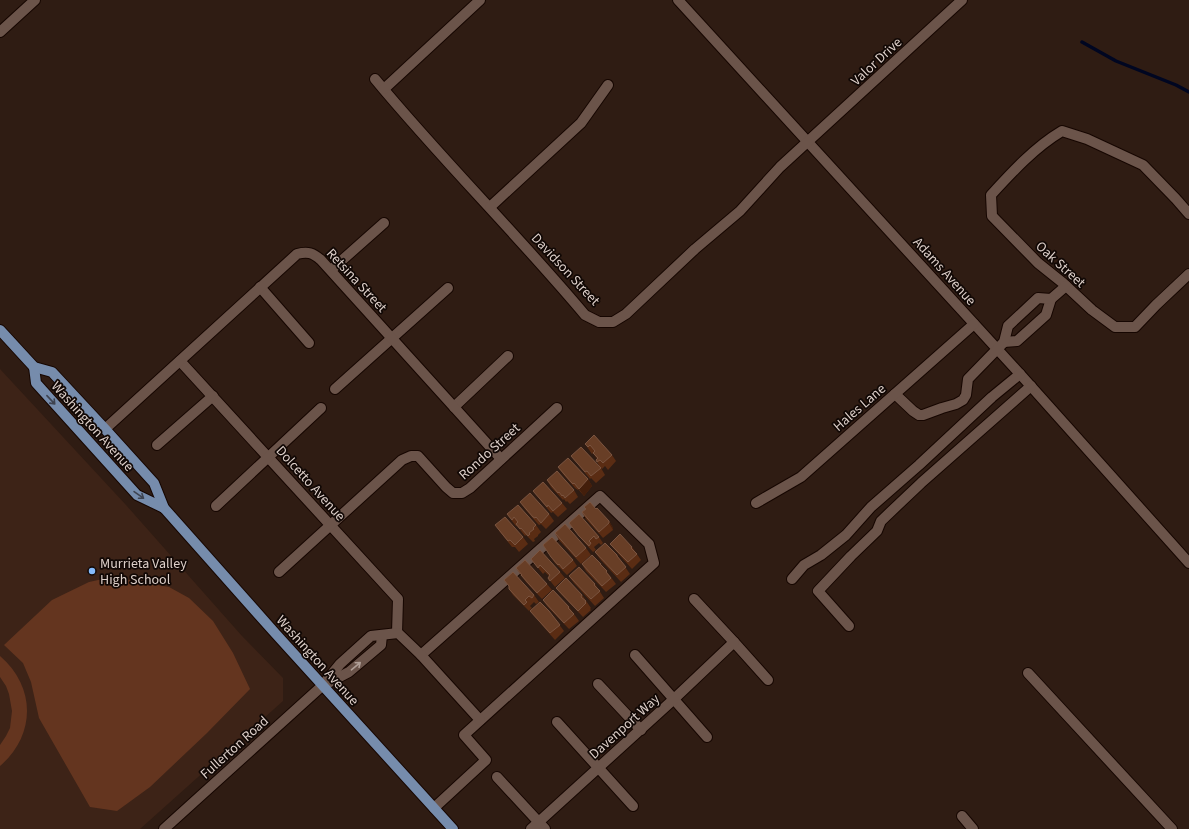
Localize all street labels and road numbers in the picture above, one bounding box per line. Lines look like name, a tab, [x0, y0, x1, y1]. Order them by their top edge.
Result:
street label: Valor Drive	[847, 33, 907, 91]
street label: Davidson Street	[526, 229, 604, 310]
street label: Adams Avenue	[908, 233, 980, 310]
street label: Oak Street	[1031, 237, 1090, 293]
street label: Retsina Street	[321, 244, 391, 317]
street label: Washington Avenue	[46, 377, 138, 476]
street label: Hales Lane	[829, 379, 890, 436]
street label: Rondo Street	[455, 419, 525, 485]
street label: Dolcetto Avenue	[271, 442, 350, 526]
street label: Washington Avenue	[271, 611, 363, 710]
street label: Davenport Way	[585, 689, 665, 764]
street label: Fullerton Road	[196, 712, 273, 784]

